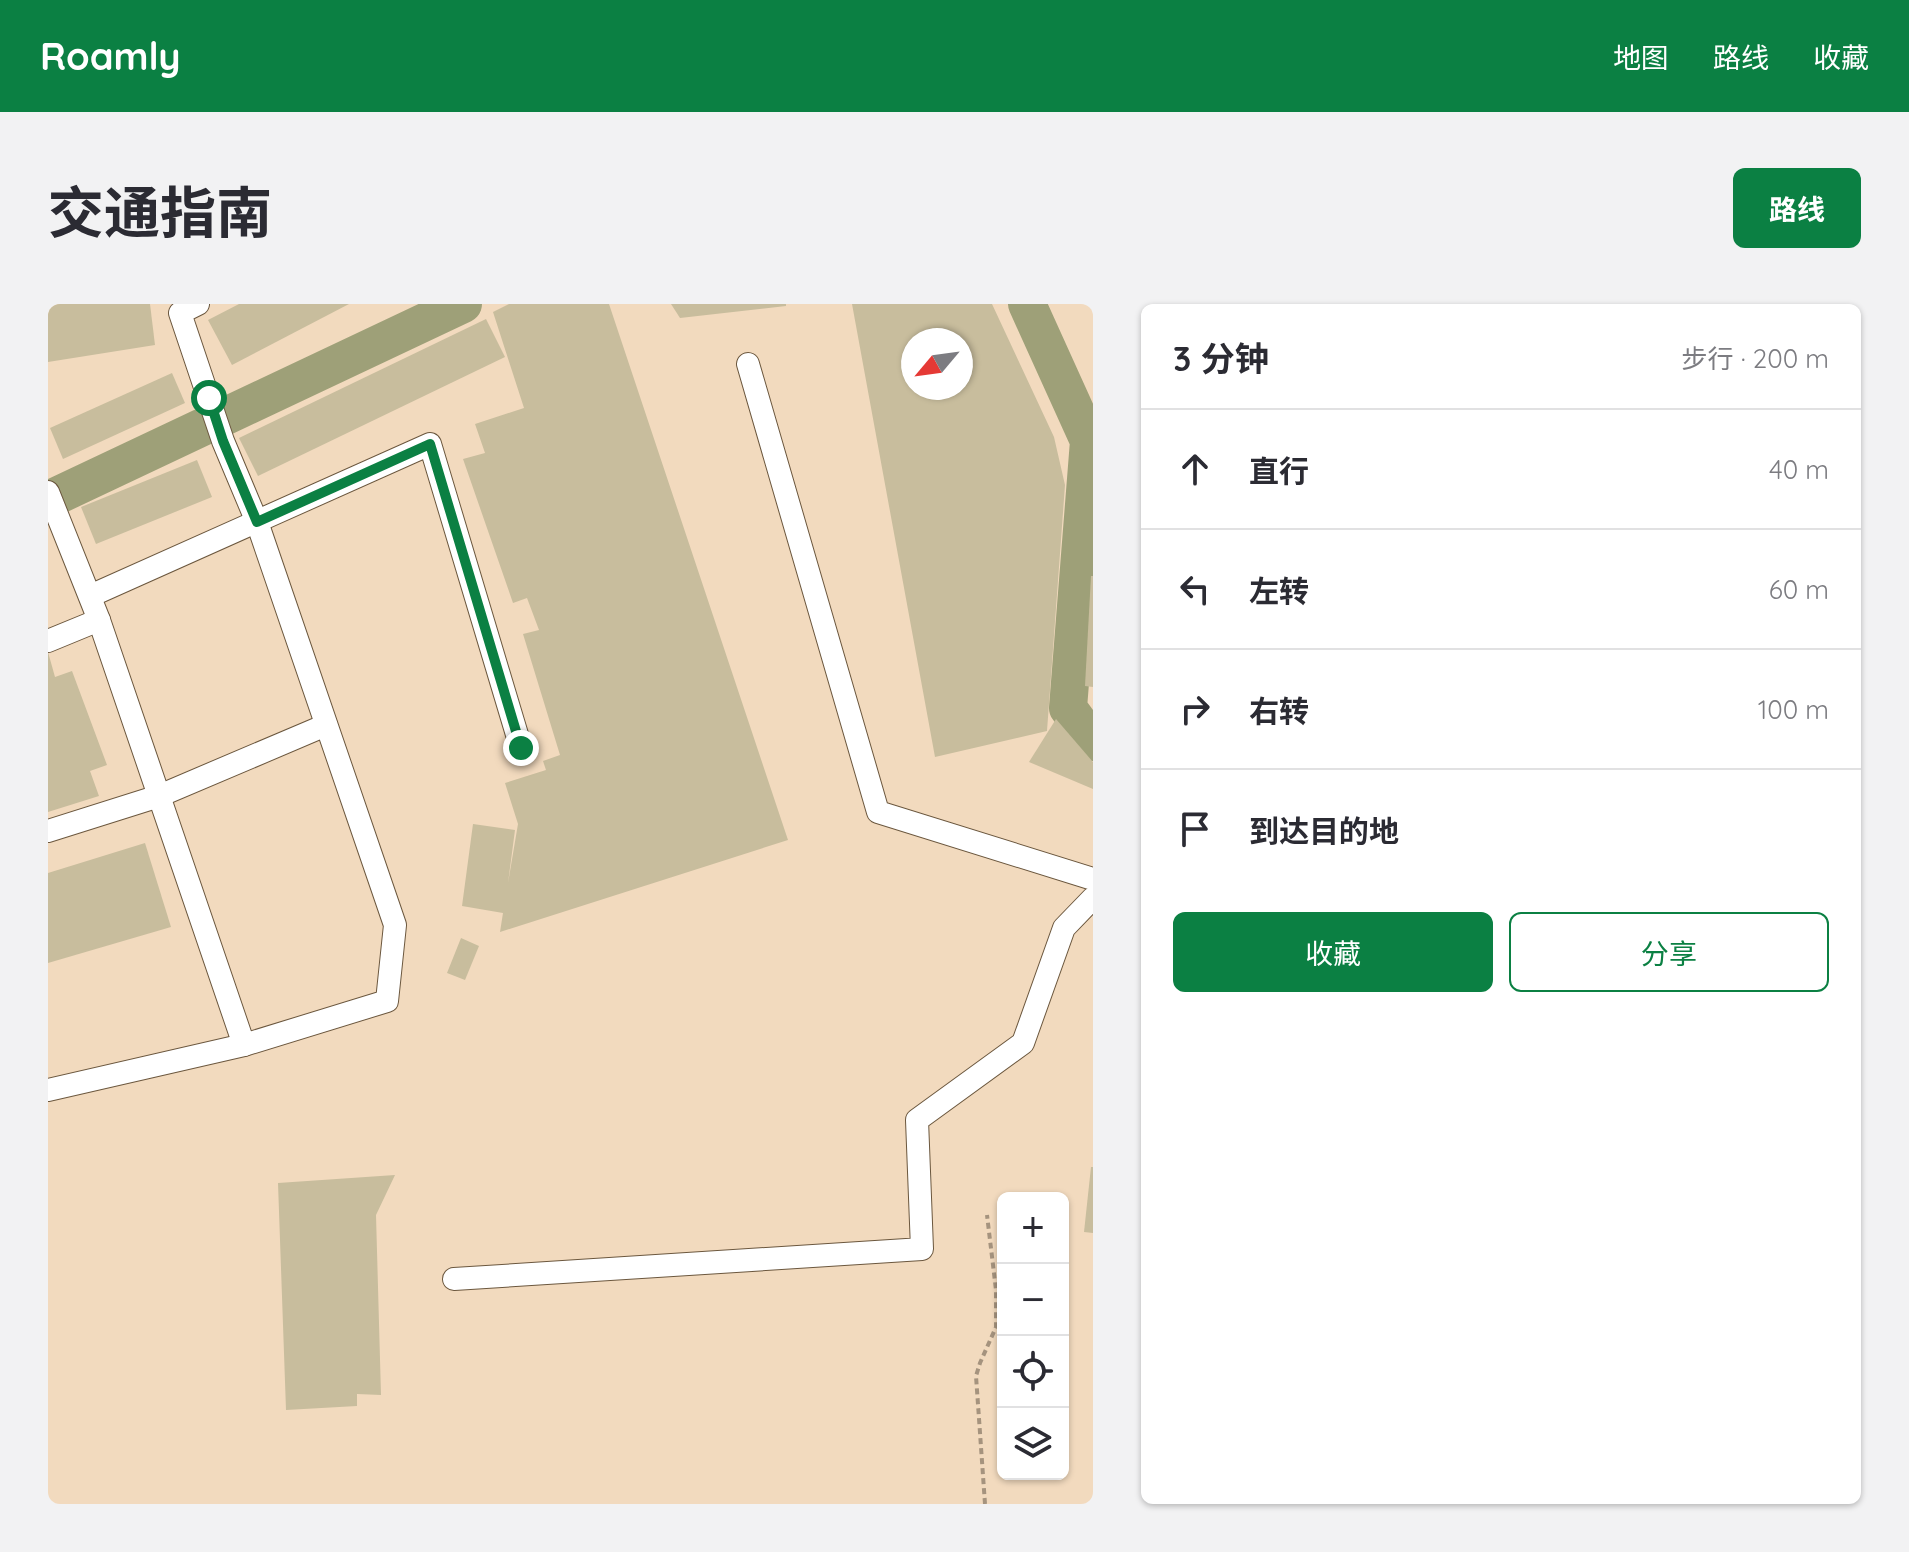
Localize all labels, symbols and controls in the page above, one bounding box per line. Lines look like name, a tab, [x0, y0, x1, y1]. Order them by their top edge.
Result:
text: Roamly	[40, 32, 181, 80]
text: 地图	[1613, 40, 1669, 75]
text: 路线	[1713, 40, 1769, 75]
text: 收藏	[1813, 40, 1869, 75]
button: 路线	[1733, 168, 1861, 248]
text: 交通指南	[48, 177, 272, 247]
north arrow	[901, 328, 973, 400]
text: 3 分钟	[1173, 337, 1269, 380]
text: 步行 · 200 m	[1682, 342, 1829, 375]
route start	[191, 380, 227, 416]
icon: ahead	[1173, 447, 1217, 491]
text: 直行	[1249, 452, 1309, 490]
text: 40 m	[1769, 453, 1829, 486]
icon: left	[1173, 567, 1217, 611]
text: 左转	[1249, 572, 1309, 610]
text: 60 m	[1769, 573, 1829, 606]
icon: right	[1173, 687, 1217, 731]
text: 右转	[1249, 692, 1309, 730]
text: 100 m	[1758, 693, 1829, 726]
route end	[503, 730, 539, 766]
icon: arrive	[1173, 807, 1217, 851]
text: 到达目的地	[1249, 812, 1399, 850]
button: 收藏	[1173, 912, 1493, 992]
button: 分享	[1509, 912, 1829, 992]
map controls	[997, 1192, 1069, 1480]
button: +	[997, 1192, 1069, 1264]
button: −	[997, 1264, 1069, 1336]
button: locate	[997, 1336, 1069, 1408]
button: layers	[997, 1408, 1069, 1480]

